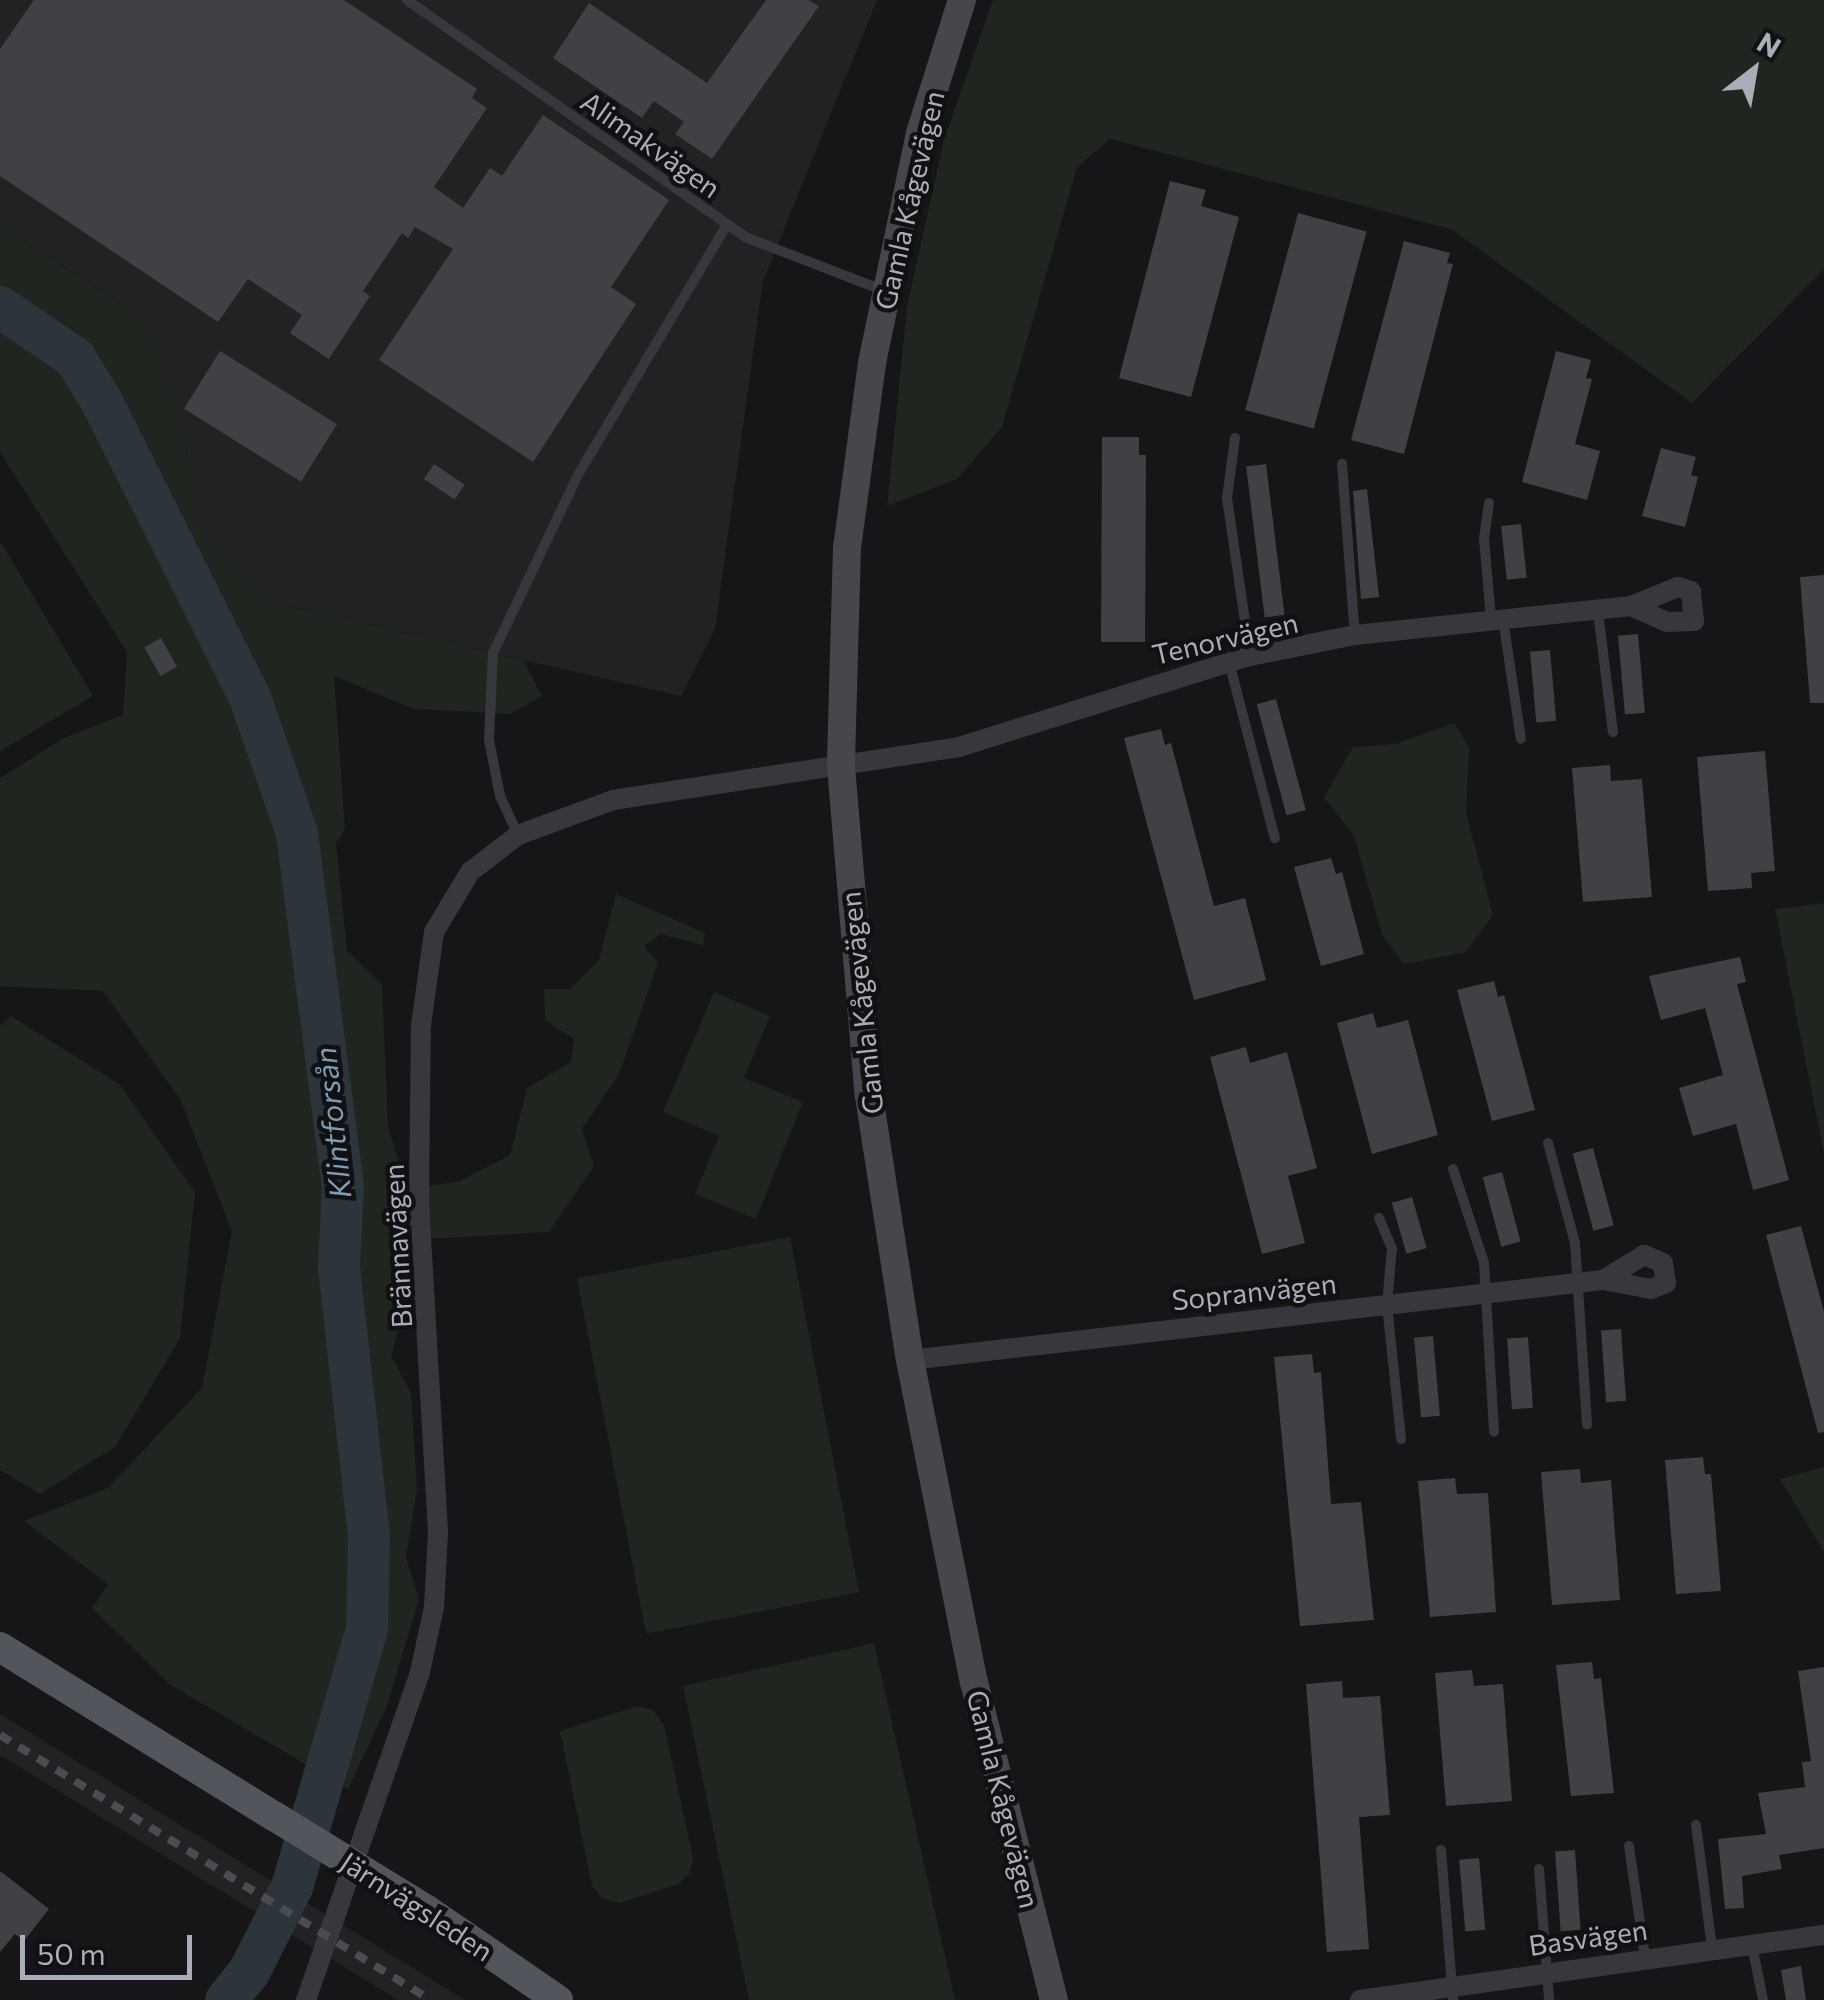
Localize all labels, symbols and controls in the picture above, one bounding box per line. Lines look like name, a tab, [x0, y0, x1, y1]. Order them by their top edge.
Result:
north arrow	[1704, 20, 1804, 120]
text: N	[1752, 24, 1787, 64]
street label: Alimakvägen	[575, 84, 727, 204]
street label: Gamla Kågevägen	[867, 87, 951, 313]
street label: Tenorvägen	[1149, 605, 1301, 671]
street label: Gamla Kågevägen	[833, 890, 889, 1116]
water label: Klintforsån	[306, 1046, 358, 1200]
street label: Brännavägen	[376, 1163, 418, 1329]
street label: Sopranvägen	[1170, 1266, 1338, 1316]
street label: Gamla Kågevägen	[961, 1686, 1047, 1912]
street label: Järnvägsleden	[334, 1844, 500, 1968]
street label: Basvägen	[1526, 1912, 1650, 1962]
scale bar	[25, 1915, 198, 1977]
text: 50 m	[37, 1934, 106, 1971]

